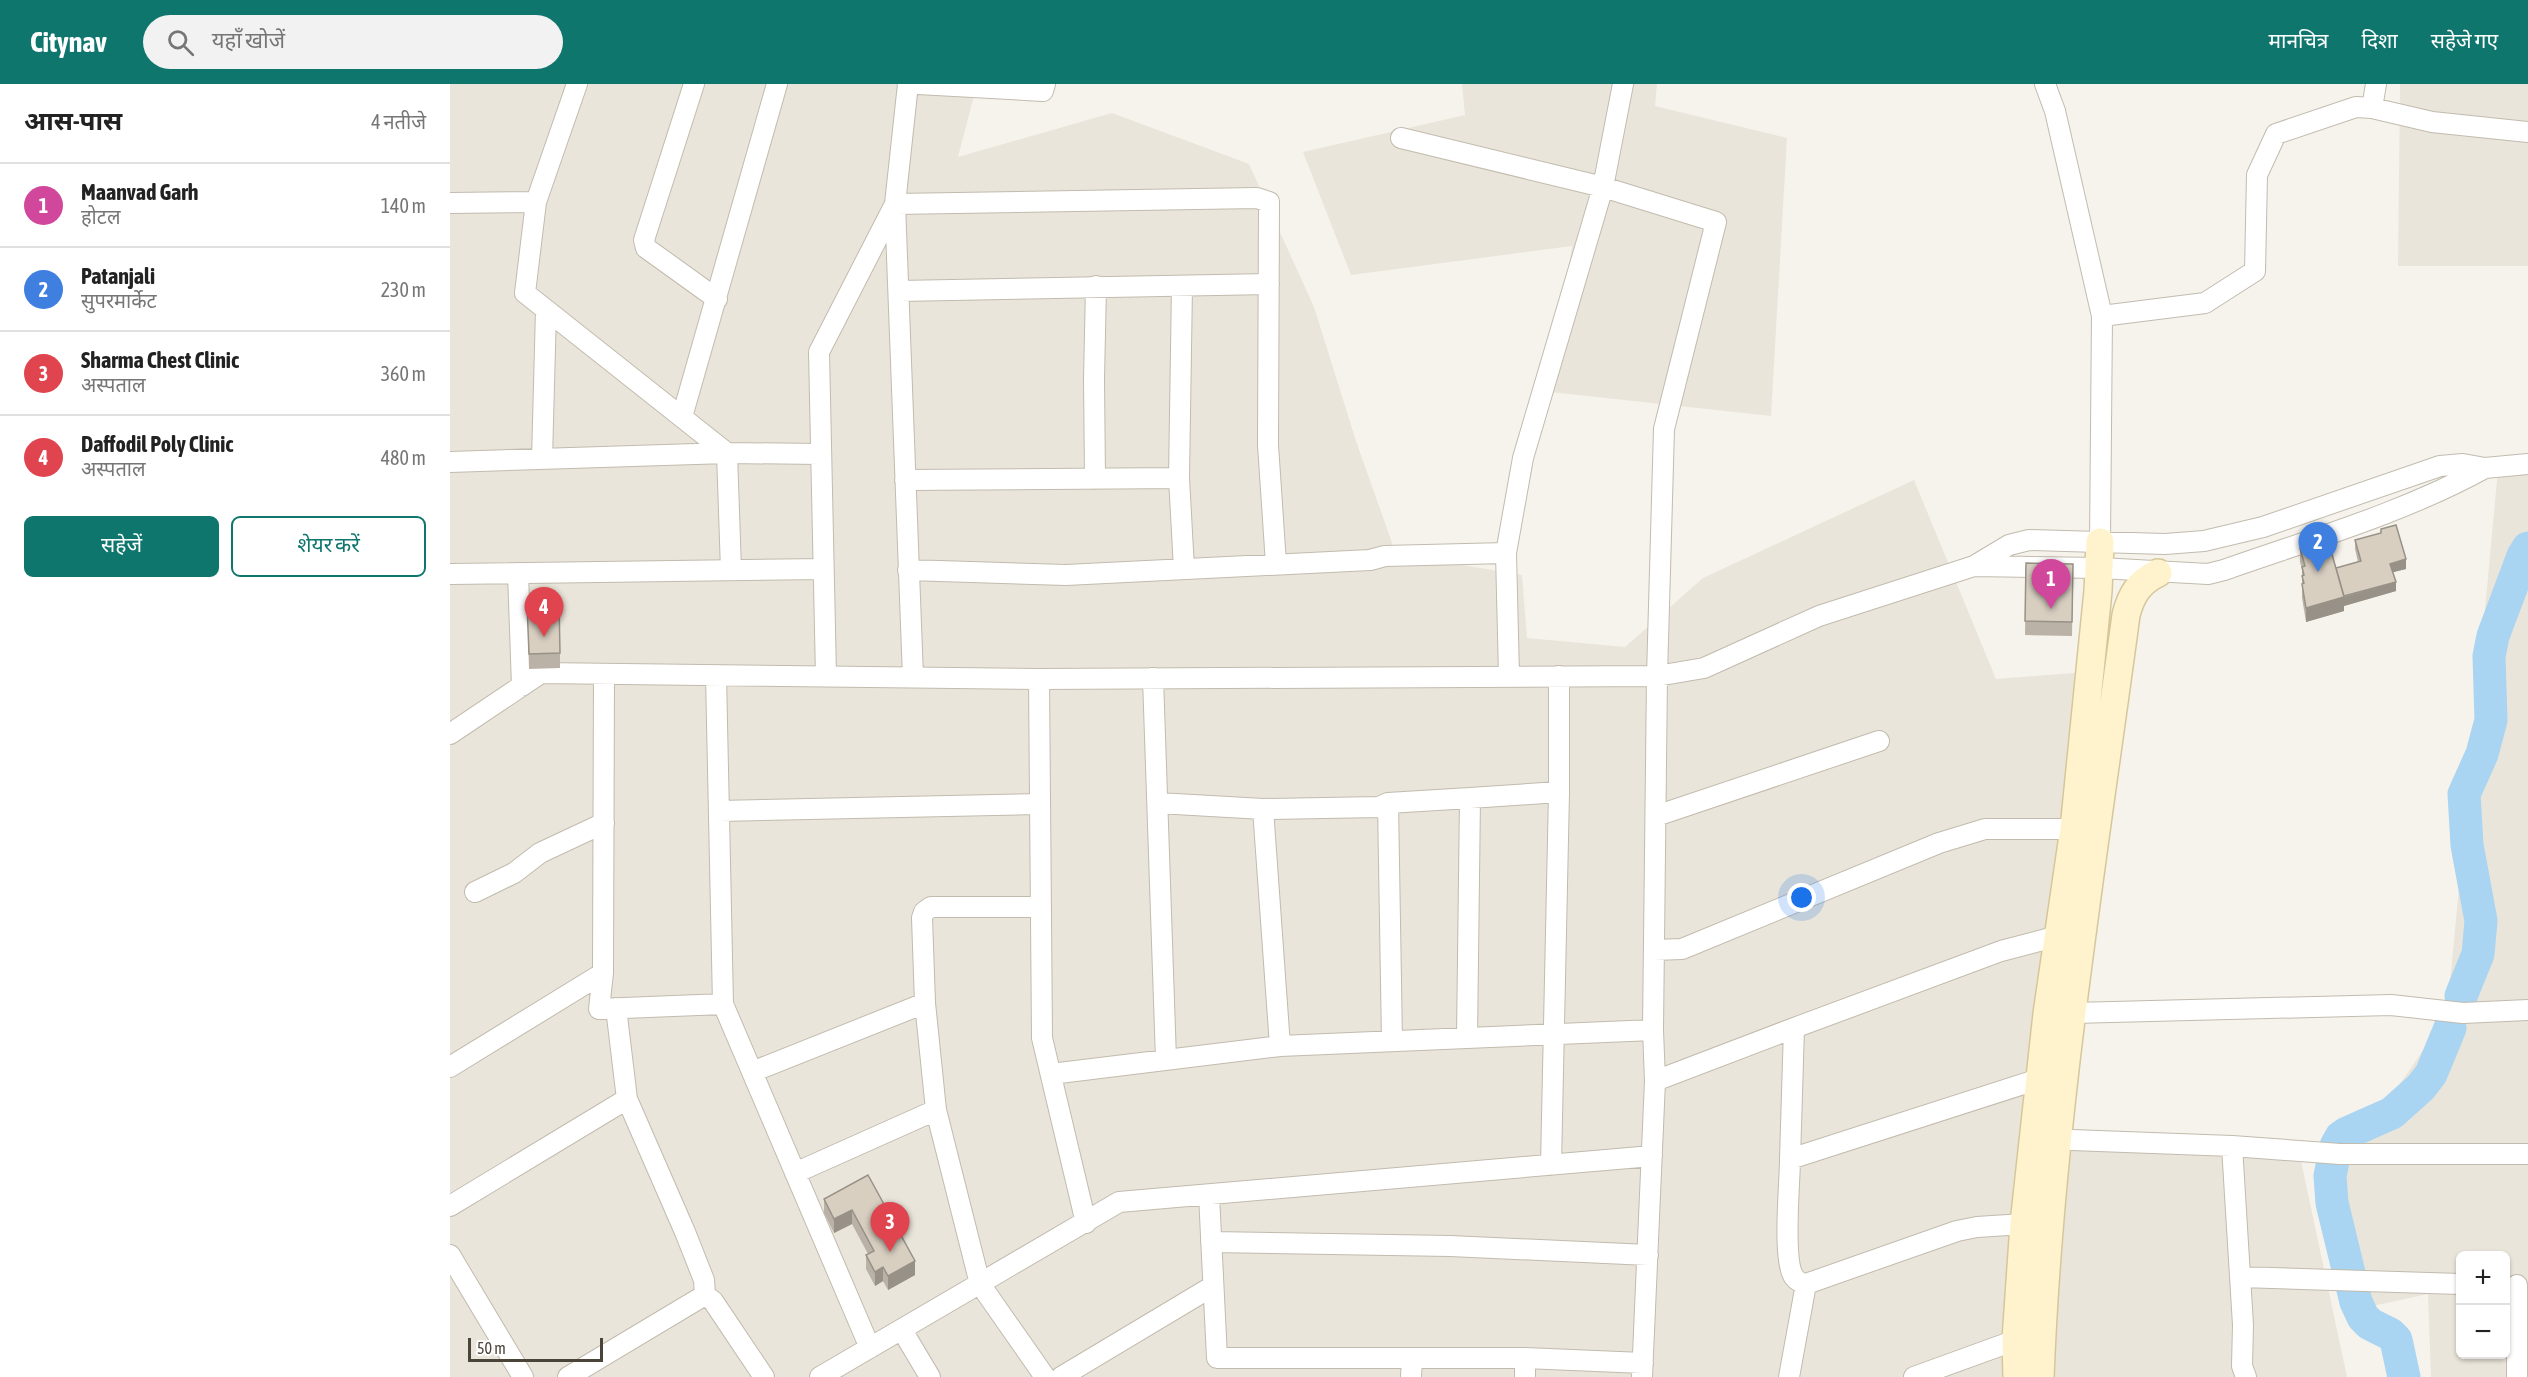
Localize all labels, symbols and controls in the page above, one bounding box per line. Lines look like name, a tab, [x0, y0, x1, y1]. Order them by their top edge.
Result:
search box	[143, 15, 563, 69]
text: Citynav	[30, 26, 107, 58]
icon: search	[164, 26, 197, 59]
text: यहाँ खोजें	[212, 27, 285, 53]
text: मानचित्र	[2268, 28, 2328, 52]
text: दिशा	[2361, 28, 2398, 52]
text: सहेजे गए	[2431, 28, 2498, 52]
text: आस-पास	[24, 106, 122, 136]
text: 4 नतीजे	[371, 110, 426, 133]
text: Maanvad Garh	[81, 179, 198, 205]
text: 1	[39, 194, 48, 217]
text: 140 m	[381, 194, 426, 217]
text: होटल	[81, 205, 120, 228]
text: Patanjali	[81, 263, 155, 289]
text: 2	[39, 278, 48, 301]
text: 230 m	[381, 278, 426, 301]
text: सुपरमार्केट	[81, 289, 157, 312]
text: Sharma Chest Clinic	[81, 347, 239, 373]
text: 3	[39, 362, 48, 385]
text: 360 m	[381, 362, 426, 385]
text: अस्पताल	[81, 373, 146, 396]
text: Daffodil Poly Clinic	[81, 431, 233, 457]
text: 4	[39, 446, 48, 469]
text: 480 m	[381, 446, 426, 469]
text: अस्पताल	[81, 457, 146, 480]
button: सहेजें	[24, 516, 219, 577]
button: शेयर करें	[231, 516, 426, 577]
pin: 2	[2298, 522, 2338, 572]
pin: 1	[2032, 560, 2070, 609]
pin: 4	[524, 588, 563, 637]
your location	[1787, 883, 1816, 912]
pin: 3	[870, 1202, 910, 1252]
map controls	[2456, 1251, 2510, 1359]
button: +	[2456, 1251, 2510, 1305]
button: −	[2456, 1305, 2510, 1359]
scale bar	[468, 1335, 603, 1362]
text: 50 m	[477, 1339, 506, 1357]

